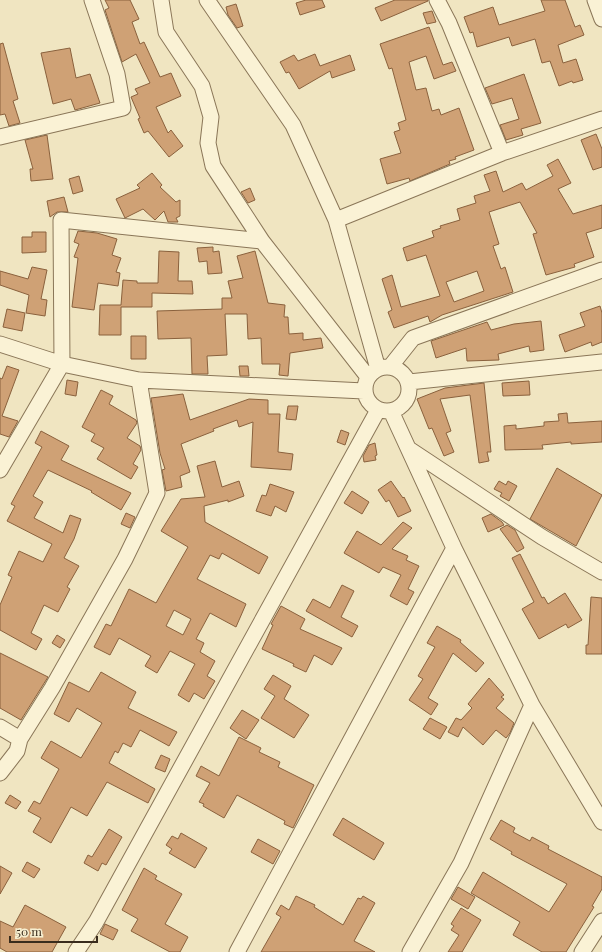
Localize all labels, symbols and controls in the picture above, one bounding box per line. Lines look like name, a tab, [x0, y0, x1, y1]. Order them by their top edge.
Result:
scale bar	[10, 918, 97, 944]
text: 50 m	[16, 923, 42, 939]

